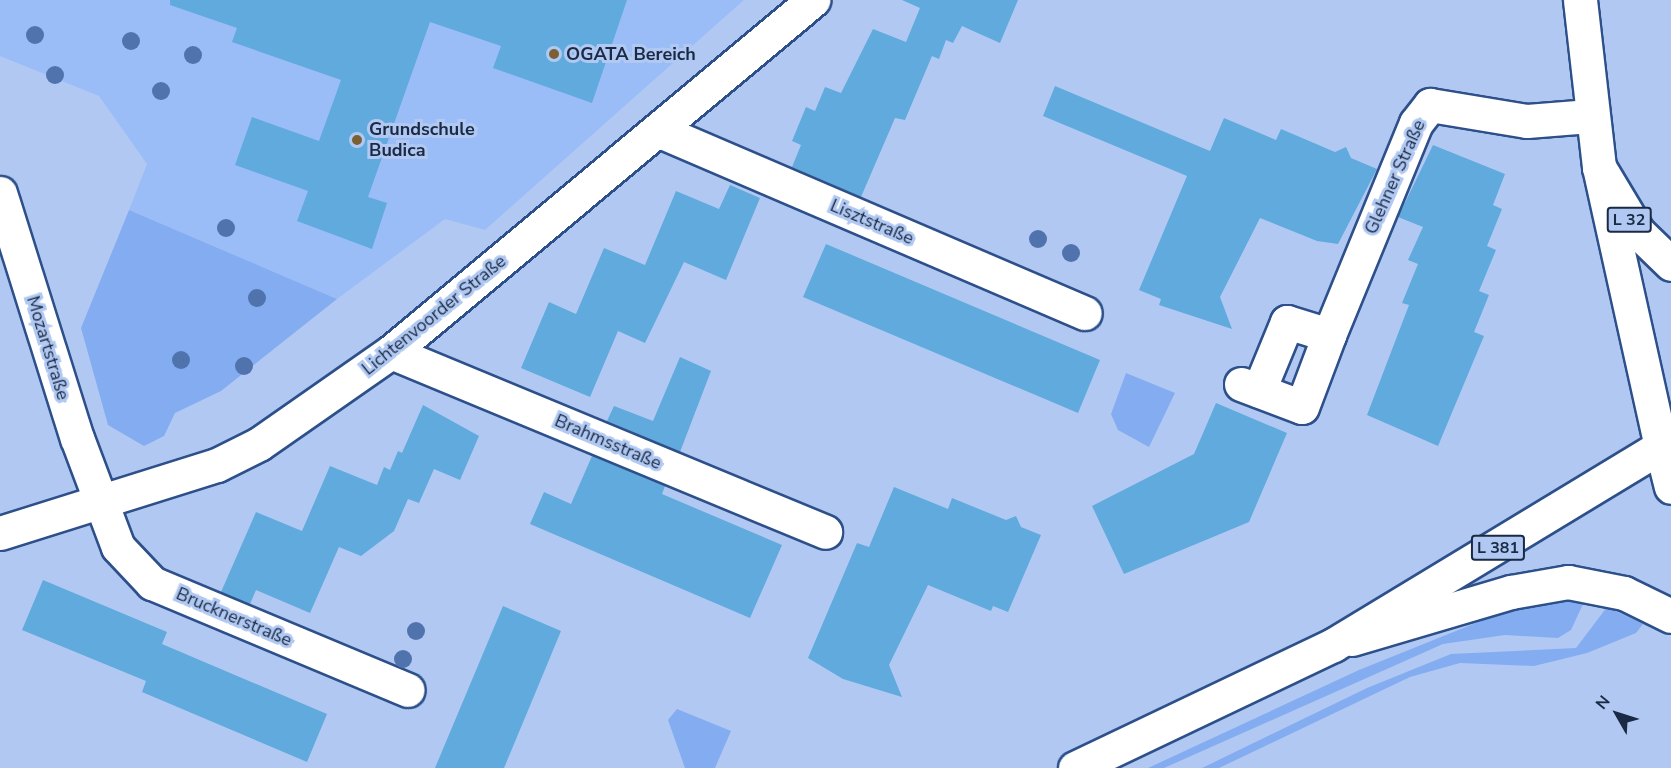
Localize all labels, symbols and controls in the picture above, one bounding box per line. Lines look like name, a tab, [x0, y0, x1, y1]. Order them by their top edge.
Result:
place label: OGATA Bereich	[566, 43, 696, 65]
marker: OGATA Bereich	[547, 47, 561, 61]
street label: Glehner Straße	[1360, 116, 1430, 238]
place label: Grundschule Budica	[369, 119, 475, 162]
marker: Grundschule Budica	[350, 133, 364, 147]
street label: Lisztstraße	[827, 195, 917, 249]
road number: L 32	[1606, 207, 1652, 233]
street label: Lichtenvoorder Straße	[358, 250, 510, 380]
street label: Mozartstraße	[22, 293, 74, 403]
street label: Brahmsstraße	[551, 410, 665, 474]
road number: L 381	[1470, 535, 1526, 561]
street label: Brucknerstraße	[173, 583, 295, 651]
north arrow	[1587, 684, 1647, 744]
text: N	[1591, 691, 1615, 714]

